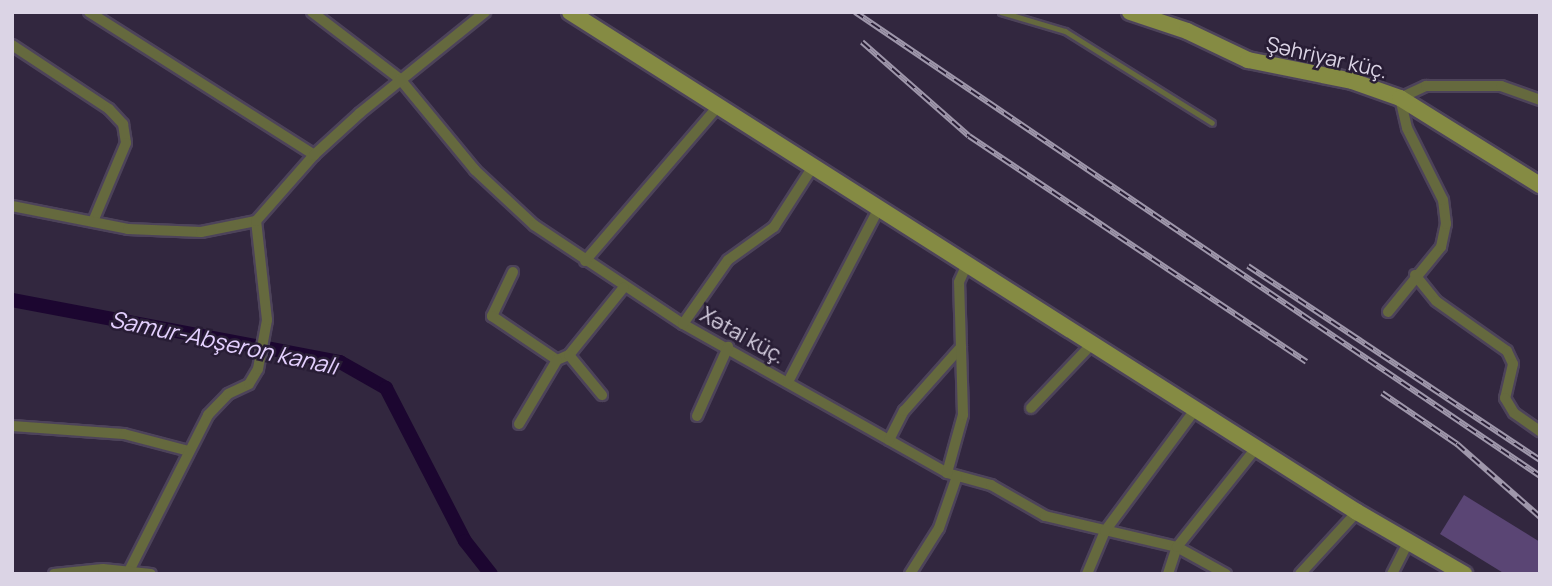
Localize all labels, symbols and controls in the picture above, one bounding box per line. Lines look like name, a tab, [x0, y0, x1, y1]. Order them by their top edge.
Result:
street label: Şəhriyar küç.	[1264, 31, 1390, 83]
street label: Xətai küç.	[696, 301, 790, 369]
water label: Samur-Abşeron kanalı	[107, 304, 341, 380]

